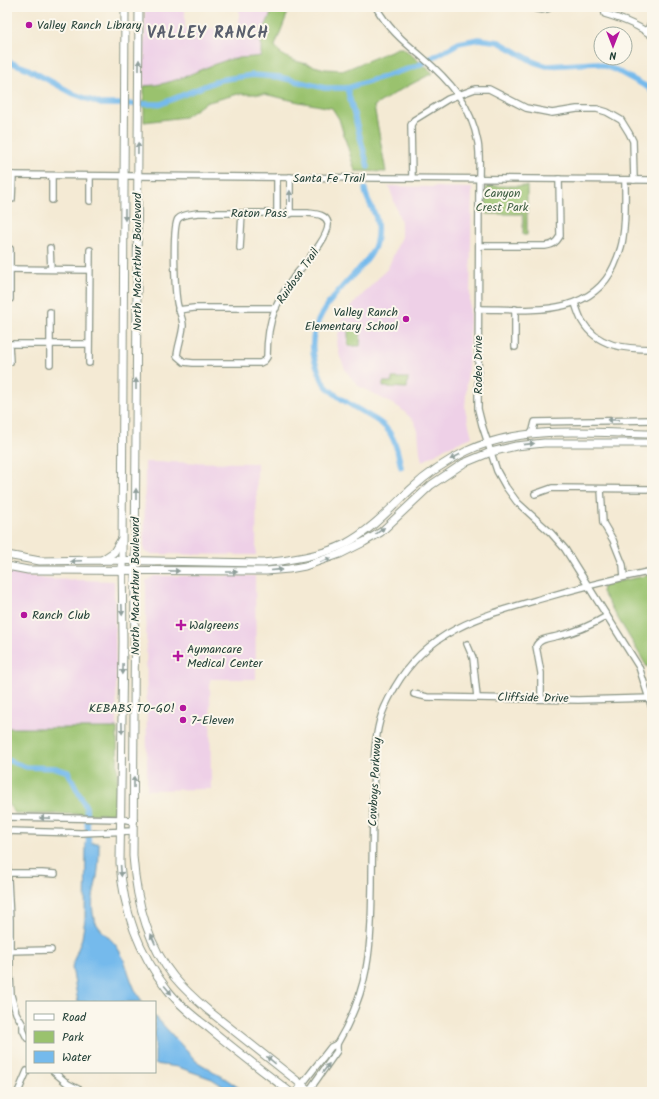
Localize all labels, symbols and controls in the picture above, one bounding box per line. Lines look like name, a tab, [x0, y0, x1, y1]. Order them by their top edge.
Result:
place label: Valley Ranch Library	[37, 16, 142, 35]
marker: Valley Ranch Library	[24, 20, 34, 30]
district label: VALLEY RANCH	[147, 21, 269, 46]
north arrow	[593, 26, 633, 66]
text: N	[609, 46, 616, 64]
one-way arrow	[136, 58, 142, 71]
one-way arrow	[135, 141, 141, 154]
street label: Santa Fe Trail	[293, 169, 365, 188]
park label: Canyon Crest Park	[476, 184, 529, 217]
one-way arrow	[287, 189, 293, 202]
street label: North MacArthur Boulevard	[128, 192, 147, 331]
street label: Raton Pass	[231, 204, 287, 223]
one-way arrow	[122, 209, 128, 222]
street label: Ruidosa Trail	[272, 244, 324, 308]
place label: Valley Ranch Elementary School	[305, 303, 398, 336]
marker: Valley Ranch Elementary School	[401, 314, 411, 324]
street label: Rodeo Drive	[469, 335, 488, 395]
one-way arrow	[133, 377, 139, 390]
one-way arrow	[606, 417, 619, 423]
one-way arrow	[523, 441, 535, 447]
one-way arrow	[449, 454, 461, 460]
one-way arrow	[132, 488, 139, 500]
street label: North MacArthur Boulevard	[126, 516, 145, 655]
one-way arrow	[375, 527, 386, 536]
one-way arrow	[321, 556, 333, 562]
one-way arrow	[69, 558, 82, 564]
one-way arrow	[271, 567, 283, 574]
one-way arrow	[168, 568, 181, 574]
one-way arrow	[226, 569, 239, 575]
one-way arrow	[119, 604, 126, 616]
place label: Ranch Club	[32, 606, 91, 625]
marker: Ranch Club	[19, 610, 29, 620]
place label: Walgreens	[189, 616, 239, 635]
marker: Walgreens	[176, 620, 186, 630]
place label: Aymancare Medical Center	[187, 640, 263, 673]
marker: Aymancare Medical Center	[172, 650, 184, 662]
one-way arrow	[119, 663, 126, 675]
street label: Cliffside Drive	[497, 688, 569, 708]
place label: KEBABS TO-GO!	[89, 699, 175, 718]
marker: KEBABS TO-GO!	[178, 703, 188, 713]
place label: 7-Eleven	[191, 711, 234, 730]
marker: 7-Eleven	[178, 715, 188, 725]
one-way arrow	[119, 722, 125, 735]
street label: Cowboys Parkway	[363, 737, 387, 827]
one-way arrow	[131, 775, 137, 788]
one-way arrow	[38, 815, 51, 821]
one-way arrow	[117, 865, 124, 877]
one-way arrow	[149, 932, 155, 944]
one-way arrow	[163, 984, 172, 995]
legend	[26, 1001, 156, 1073]
text: Road	[62, 1008, 87, 1027]
text: Park	[62, 1028, 84, 1047]
text: Water	[62, 1048, 92, 1067]
one-way arrow	[266, 1055, 277, 1064]
one-way arrow	[322, 1063, 330, 1073]

